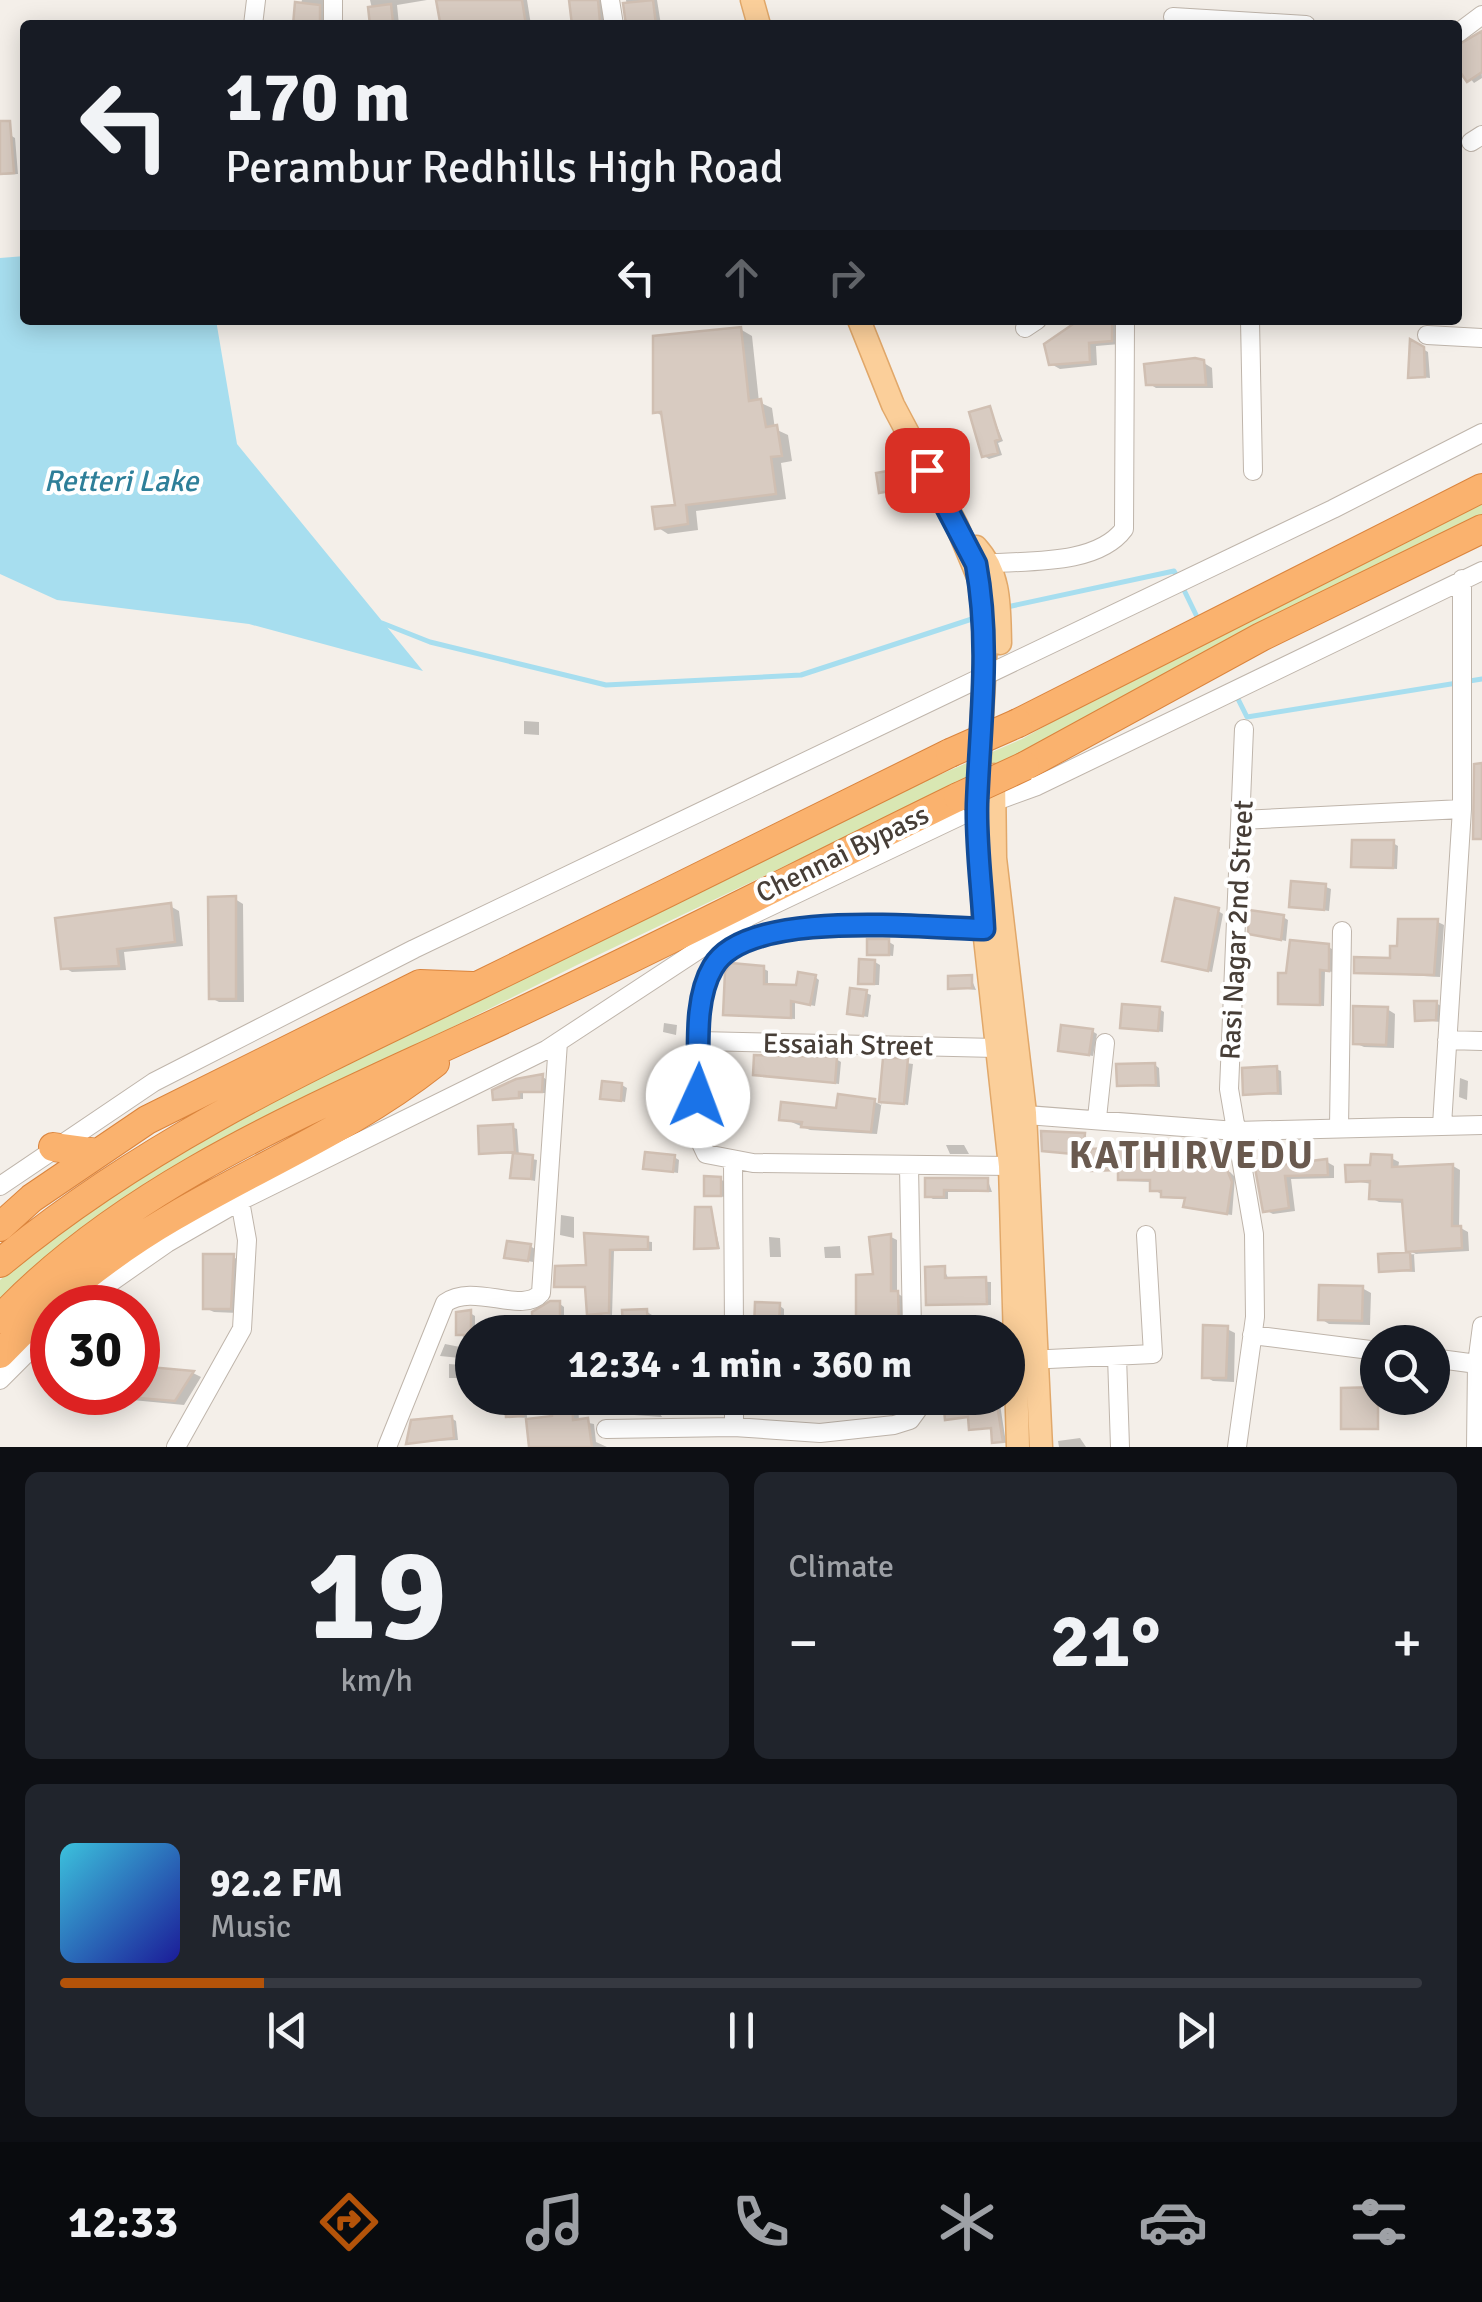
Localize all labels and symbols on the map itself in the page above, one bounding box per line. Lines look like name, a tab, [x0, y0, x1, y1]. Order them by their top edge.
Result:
pin	[885, 428, 970, 513]
water label: Retteri Lake	[44, 463, 200, 500]
street label: Chennai Bypass	[751, 797, 934, 910]
street label: Rasi Nagar 2nd Street	[1213, 799, 1261, 1061]
street label: Essaiah Street	[762, 1027, 934, 1063]
position arrow	[646, 1044, 750, 1148]
district label: KATHIRVEDU	[1069, 1132, 1315, 1179]
speed limit sign: 30	[30, 1285, 160, 1415]

